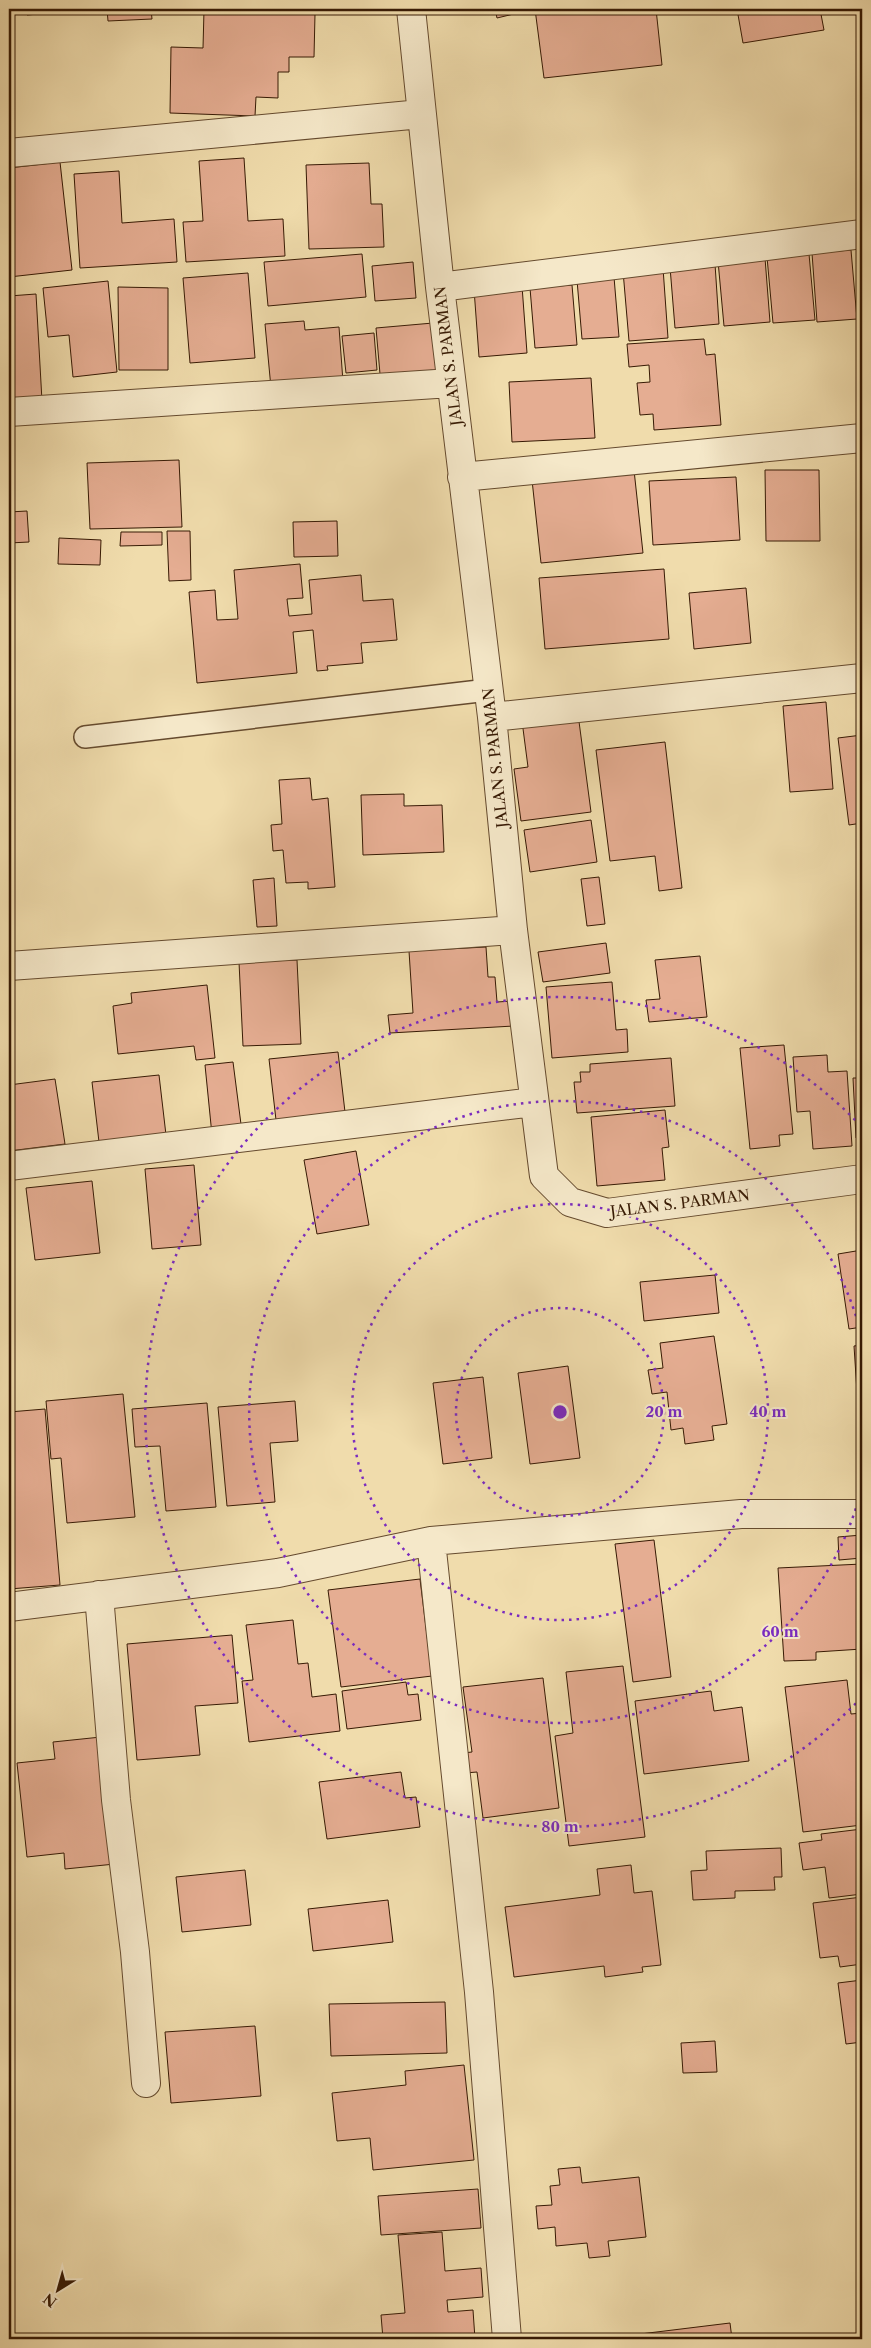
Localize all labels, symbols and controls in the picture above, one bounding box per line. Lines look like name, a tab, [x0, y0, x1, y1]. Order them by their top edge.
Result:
street label: JALAN S. PARMAN	[430, 285, 466, 429]
street label: JALAN S. PARMAN	[478, 687, 512, 831]
street label: JALAN S. PARMAN	[607, 1185, 751, 1221]
text: 20 m	[645, 1402, 683, 1421]
text: 40 m	[749, 1402, 787, 1421]
centre of rings	[551, 1403, 569, 1421]
text: 60 m	[761, 1622, 799, 1641]
text: 80 m	[541, 1817, 579, 1836]
north arrow	[32, 2266, 82, 2316]
text: N	[40, 2290, 60, 2311]

